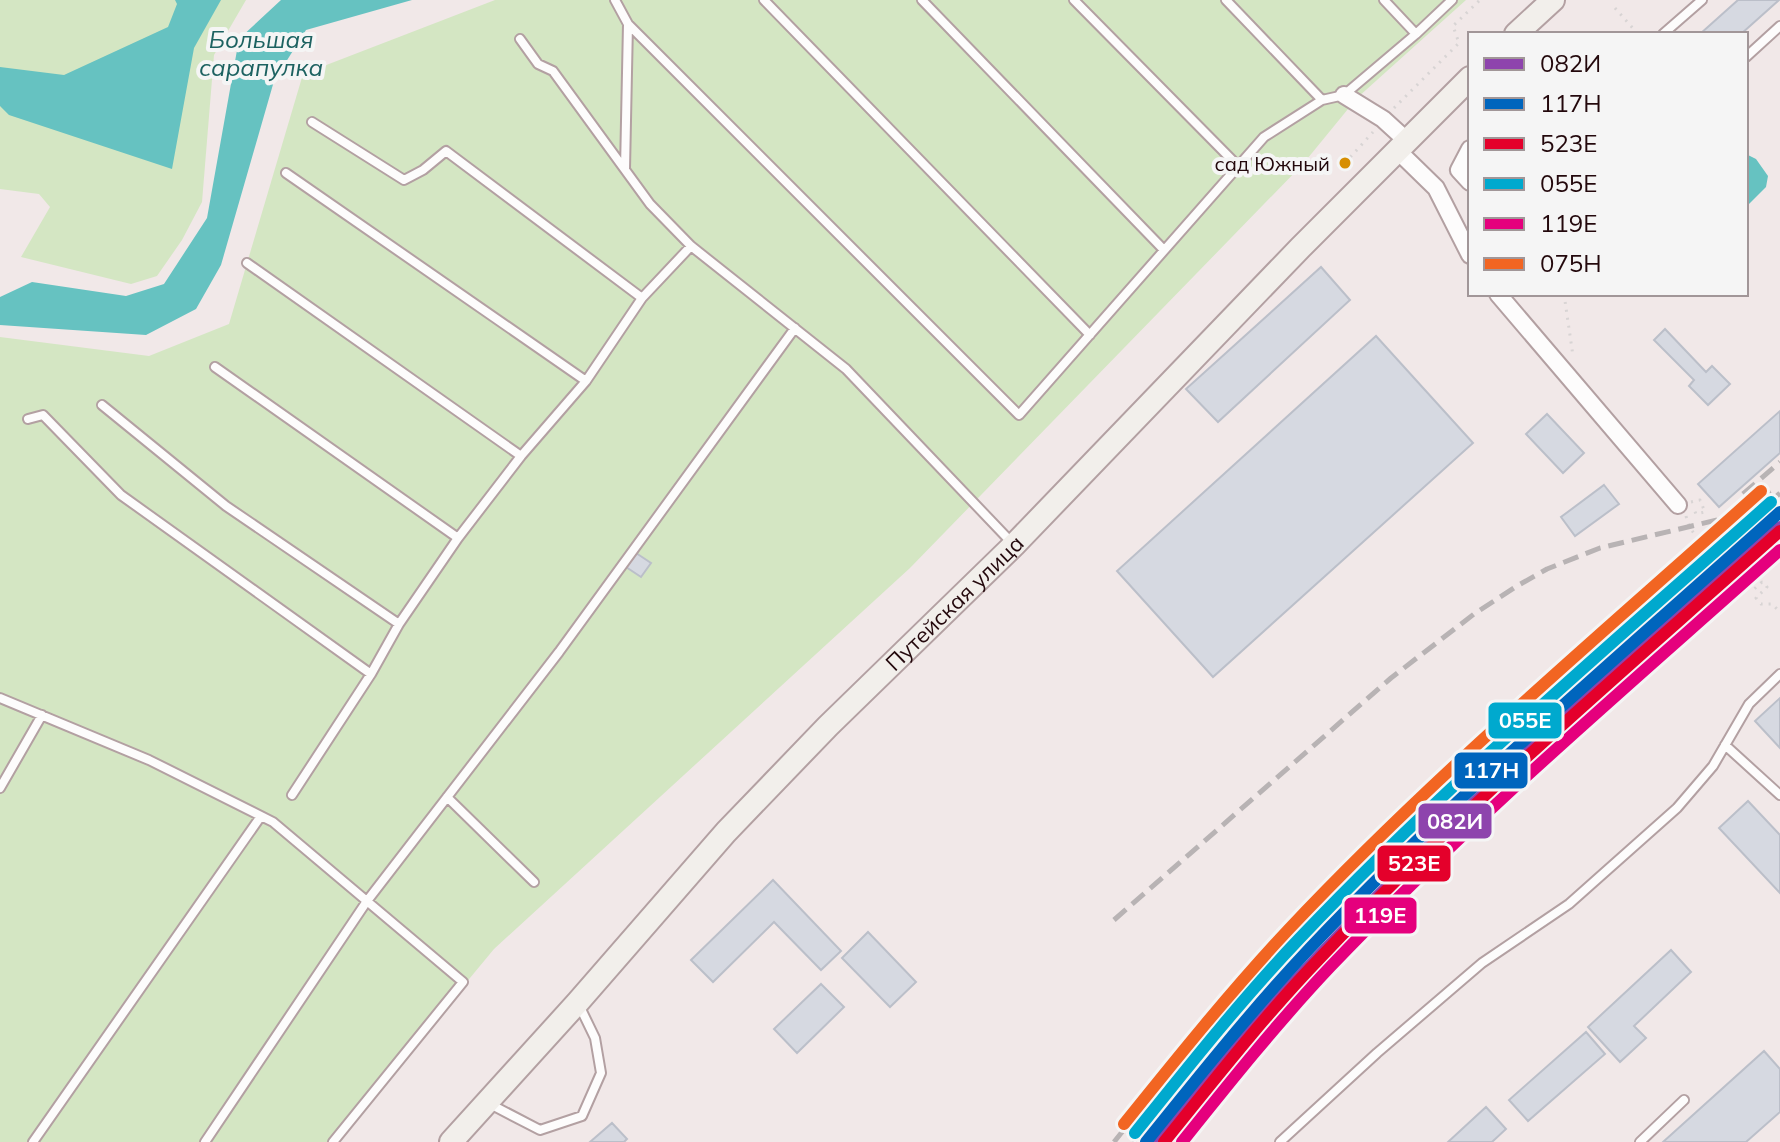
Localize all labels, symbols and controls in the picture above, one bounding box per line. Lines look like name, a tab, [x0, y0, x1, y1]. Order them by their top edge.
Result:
water label: Большая сарапулка	[199, 24, 323, 82]
legend	[1468, 32, 1748, 296]
text: 082И	[1540, 48, 1601, 78]
text: 117Н	[1540, 88, 1602, 118]
text: 523Е	[1540, 128, 1597, 158]
place label: сад Южный	[1215, 151, 1330, 176]
marker: сад Южный	[1337, 155, 1353, 171]
text: 055Е	[1540, 168, 1597, 198]
text: 119Е	[1540, 208, 1597, 238]
text: 075Н	[1540, 248, 1602, 278]
street label: Путейская улица	[879, 529, 1030, 677]
line badge: 055Е	[1487, 701, 1563, 740]
text: 055Е	[1499, 706, 1551, 734]
line badge: 117Н	[1453, 751, 1529, 790]
text: 117Н	[1463, 756, 1519, 784]
line badge: 082И	[1417, 802, 1493, 840]
text: 082И	[1427, 807, 1483, 835]
line badge: 523Е	[1376, 844, 1452, 883]
text: 523Е	[1388, 849, 1440, 877]
line badge: 119Е	[1343, 896, 1418, 935]
text: 119Е	[1354, 901, 1406, 929]

